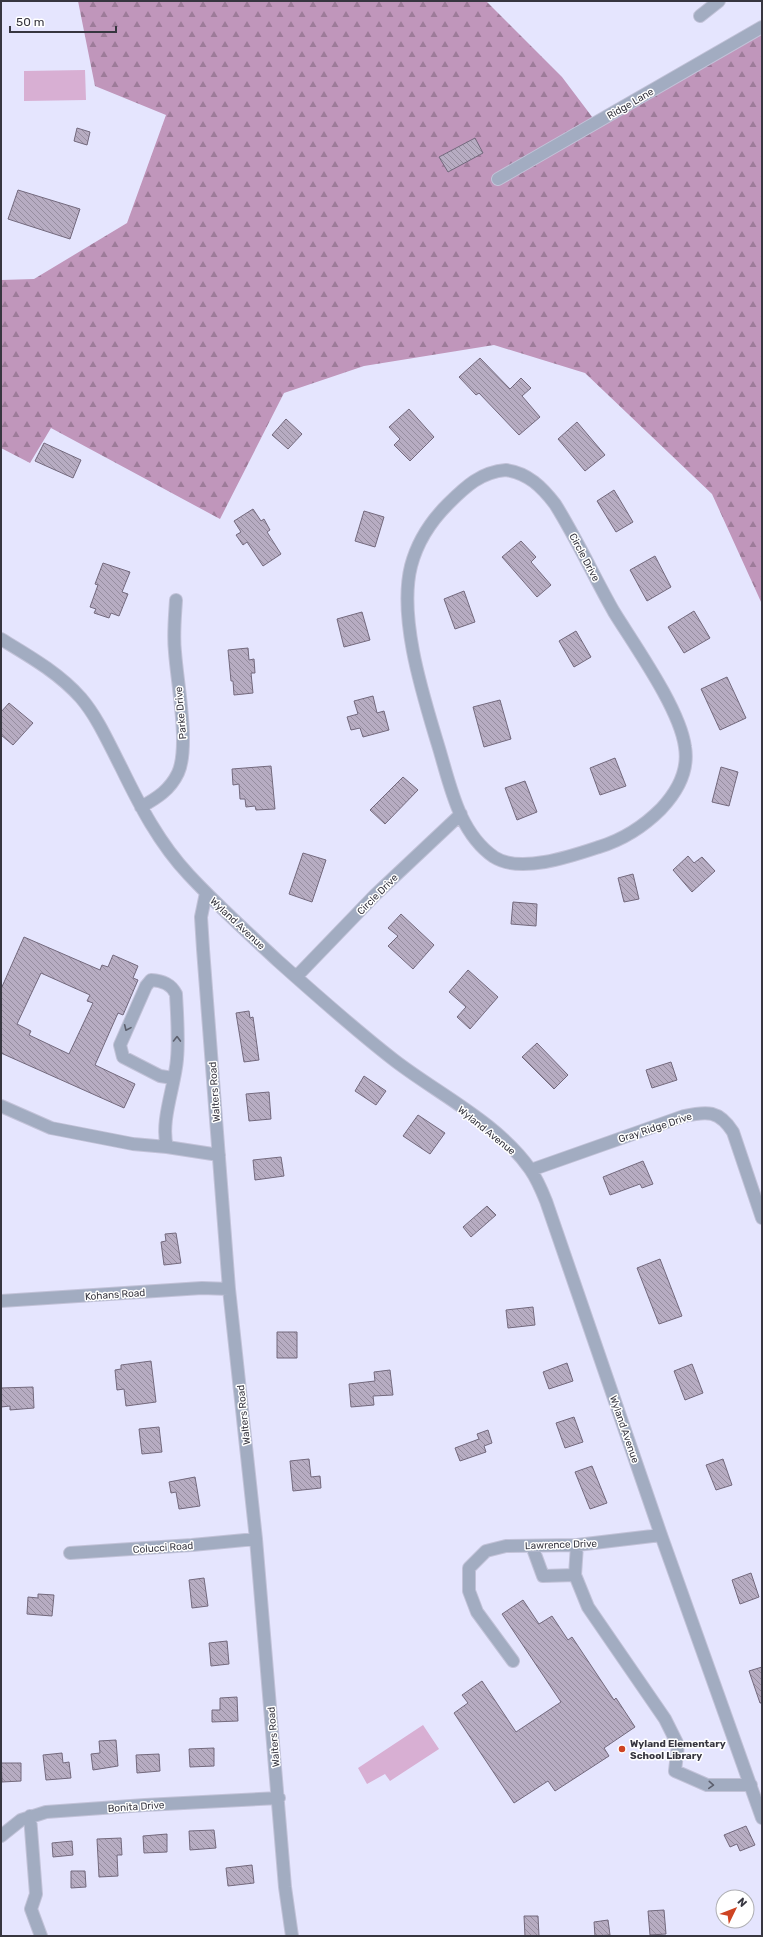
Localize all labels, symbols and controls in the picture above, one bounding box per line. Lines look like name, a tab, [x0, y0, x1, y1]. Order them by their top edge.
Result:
scale bar	[10, 8, 116, 34]
text: 50 m	[16, 15, 44, 29]
street label: Ridge Lane	[605, 86, 656, 122]
street label: Circle Drive	[566, 531, 602, 584]
street label: Parke Drive	[173, 686, 189, 740]
street label: Circle Drive	[355, 872, 401, 918]
street label: Wyland Avenue	[207, 895, 268, 952]
one-way arrow	[124, 1024, 132, 1032]
one-way arrow	[173, 1036, 181, 1042]
street label: Walters Road	[207, 1061, 223, 1122]
street label: Wyland Avenue	[455, 1104, 518, 1158]
street label: Gray Ridge Drive	[617, 1110, 694, 1146]
street label: Kohans Road	[85, 1287, 146, 1303]
street label: Walters Road	[235, 1384, 253, 1446]
street label: Wyland Avenue	[607, 1394, 641, 1465]
street label: Lawrence Drive	[525, 1538, 598, 1552]
street label: Colucci Road	[132, 1540, 194, 1556]
street label: Walters Road	[265, 1706, 283, 1767]
place label: Wyland Elementary School Library	[630, 1738, 726, 1762]
marker: Wyland Elementary School Library	[617, 1744, 627, 1754]
one-way arrow	[708, 1780, 714, 1789]
street label: Bonita Drive	[107, 1799, 165, 1815]
north arrow	[715, 1889, 755, 1929]
text: N	[734, 1895, 749, 1910]

